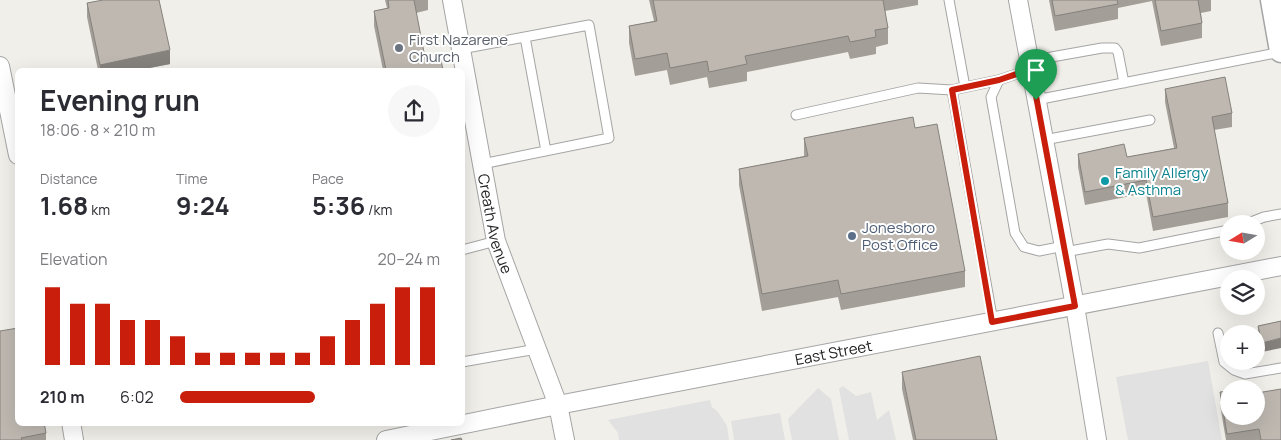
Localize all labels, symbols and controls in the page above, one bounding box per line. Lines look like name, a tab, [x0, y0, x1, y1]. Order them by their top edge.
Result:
place label: First Nazarene Church	[409, 29, 508, 67]
marker: First Nazarene Church	[393, 42, 405, 54]
pin	[1015, 49, 1057, 100]
icon: arrive	[1022, 56, 1050, 84]
text: Evening run	[40, 81, 200, 119]
button: share	[388, 85, 440, 137]
text: 18:06 · 8 × 210 m	[40, 119, 155, 141]
place label: Family Allergy & Asthma	[1115, 162, 1208, 200]
text: Distance	[40, 169, 97, 188]
text: Time	[176, 169, 208, 188]
text: Pace	[312, 169, 344, 188]
street label: Creath Avenue	[473, 172, 518, 277]
marker: Family Allergy & Asthma	[1099, 175, 1111, 187]
text: 1.68	[40, 188, 88, 223]
text: 9:24	[176, 188, 230, 223]
text: 5:36	[312, 188, 365, 223]
text: km	[88, 200, 110, 219]
text: /km	[365, 200, 392, 219]
north arrow	[1220, 215, 1265, 260]
map controls	[1220, 215, 1265, 425]
place label: Jonesboro Post Office	[862, 217, 938, 255]
marker: Jonesboro Post Office	[846, 230, 858, 242]
text: Elevation	[40, 248, 108, 270]
text: 20–24 m	[377, 248, 440, 270]
button: layers	[1220, 270, 1265, 315]
button: +	[1220, 325, 1265, 370]
street label: East Street	[793, 334, 874, 370]
button: −	[1220, 380, 1265, 425]
text: 210 m	[40, 386, 85, 408]
text: 6:02	[120, 386, 154, 408]

